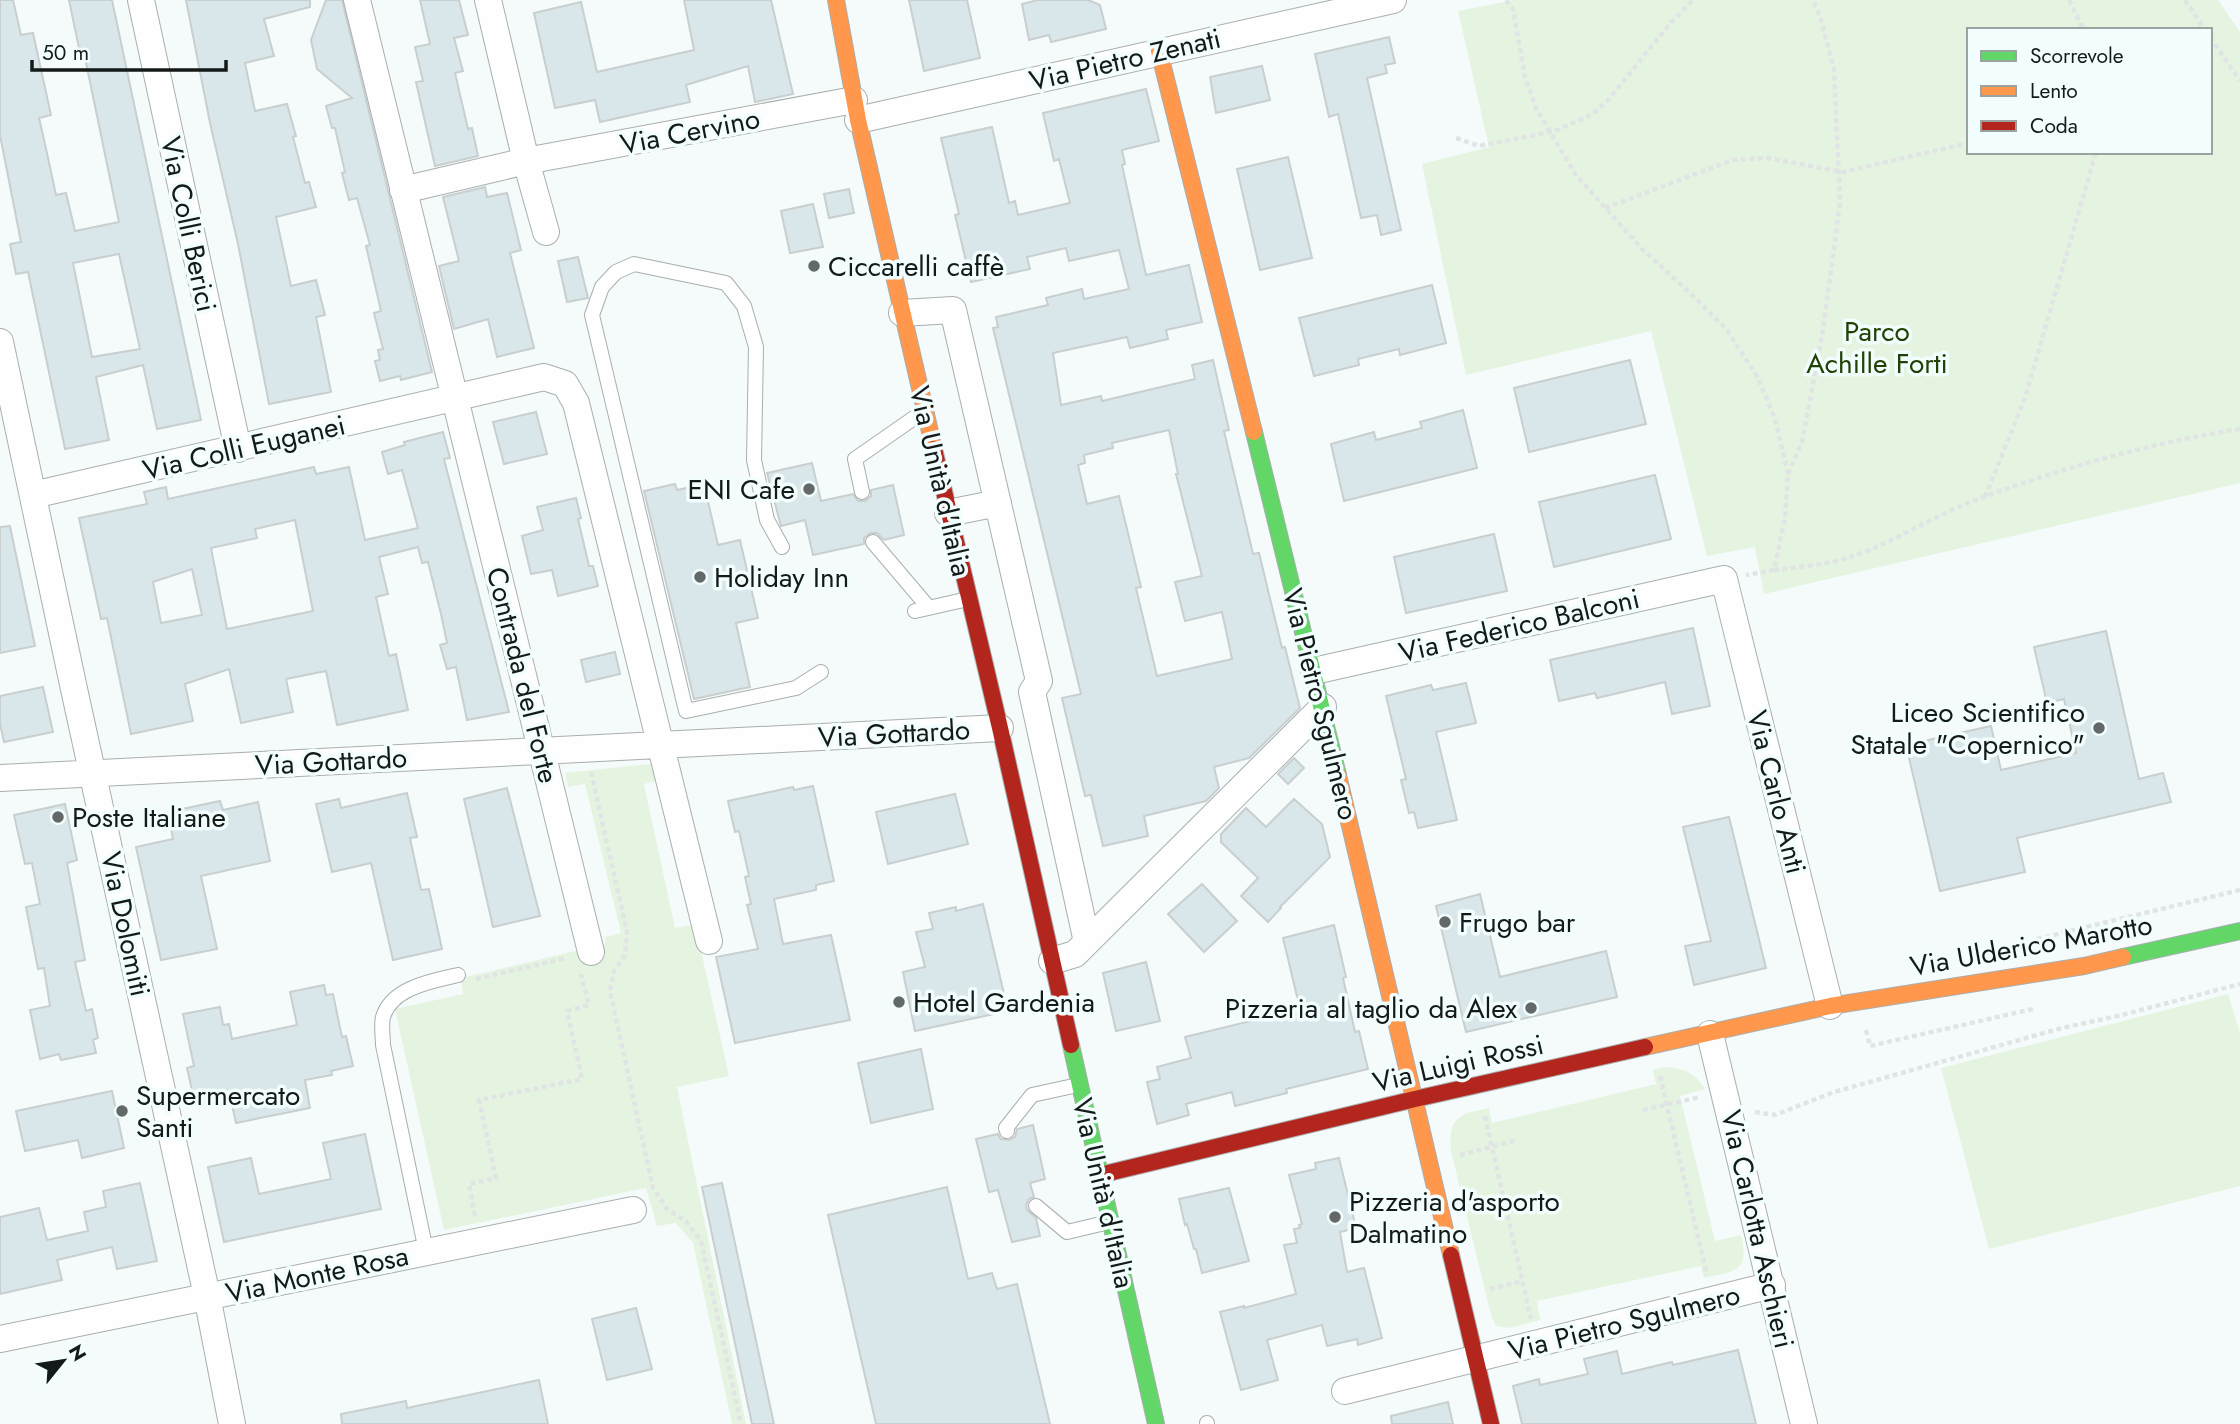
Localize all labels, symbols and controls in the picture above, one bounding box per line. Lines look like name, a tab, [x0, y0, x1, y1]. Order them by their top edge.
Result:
street label: Via Pietro Zenati	[1025, 18, 1225, 101]
scale bar	[32, 28, 226, 72]
legend	[1967, 28, 2212, 154]
text: 50 m	[42, 38, 89, 68]
text: Scorrevole	[2030, 41, 2124, 71]
text: Lento	[2030, 76, 2078, 106]
street label: Via Cervino	[617, 98, 763, 165]
text: Coda	[2030, 111, 2078, 141]
street label: Via Colli Berici	[150, 133, 227, 316]
place label: Ciccarelli caffè	[828, 246, 1004, 287]
marker: Ciccarelli caffè	[806, 258, 822, 274]
park label: Parco Achille Forti	[1806, 311, 1948, 384]
street label: Via Unità d'Italia	[899, 382, 982, 580]
street label: Via Colli Euganei	[139, 404, 349, 491]
place label: ENI Cafe	[688, 469, 795, 510]
marker: ENI Cafe	[801, 481, 817, 497]
place label: Holiday Inn	[714, 557, 849, 598]
street label: Contrada del Forte	[476, 563, 569, 787]
marker: Holiday Inn	[692, 569, 708, 585]
street label: Via Federico Balconi	[1395, 578, 1643, 673]
street label: Via Pietro Sgulmero	[1272, 584, 1369, 824]
place label: Liceo Scientifico Statale "Copernico"	[1851, 692, 2085, 765]
street label: Via Carlo Anti	[1736, 706, 1817, 878]
street label: Via Gottardo	[817, 709, 971, 758]
marker: Liceo Scientifico Statale "Copernico"	[2091, 720, 2107, 736]
street label: Via Gottardo	[254, 737, 408, 786]
place label: Poste Italiane	[72, 797, 226, 838]
marker: Poste Italiane	[50, 809, 66, 825]
street label: Via Dolomiti	[90, 848, 161, 1000]
place label: Frugo bar	[1459, 902, 1576, 943]
street label: Via Ulderico Marotto	[1907, 904, 2155, 987]
marker: Frugo bar	[1437, 914, 1453, 930]
place label: Hotel Gardenia	[913, 982, 1095, 1023]
place label: Pizzeria al taglio da Alex	[1225, 988, 1517, 1029]
marker: Hotel Gardenia	[891, 994, 907, 1010]
marker: Pizzeria al taglio da Alex	[1523, 1000, 1539, 1016]
street label: Via Luigi Rossi	[1369, 1024, 1548, 1103]
place label: Supermercato Santi	[136, 1075, 300, 1148]
street label: Via Unità d'Italia	[1062, 1094, 1145, 1292]
marker: Supermercato Santi	[114, 1103, 130, 1119]
street label: Via Carlotta Aschieri	[1710, 1106, 1805, 1352]
place label: Pizzeria d'asporto Dalmatino	[1349, 1181, 1560, 1254]
marker: Pizzeria d'asporto Dalmatino	[1327, 1209, 1343, 1225]
street label: Via Monte Rosa	[222, 1235, 412, 1314]
street label: Via Pietro Sgulmero	[1504, 1274, 1744, 1371]
north arrow	[28, 1326, 98, 1396]
text: N	[62, 1339, 93, 1366]

